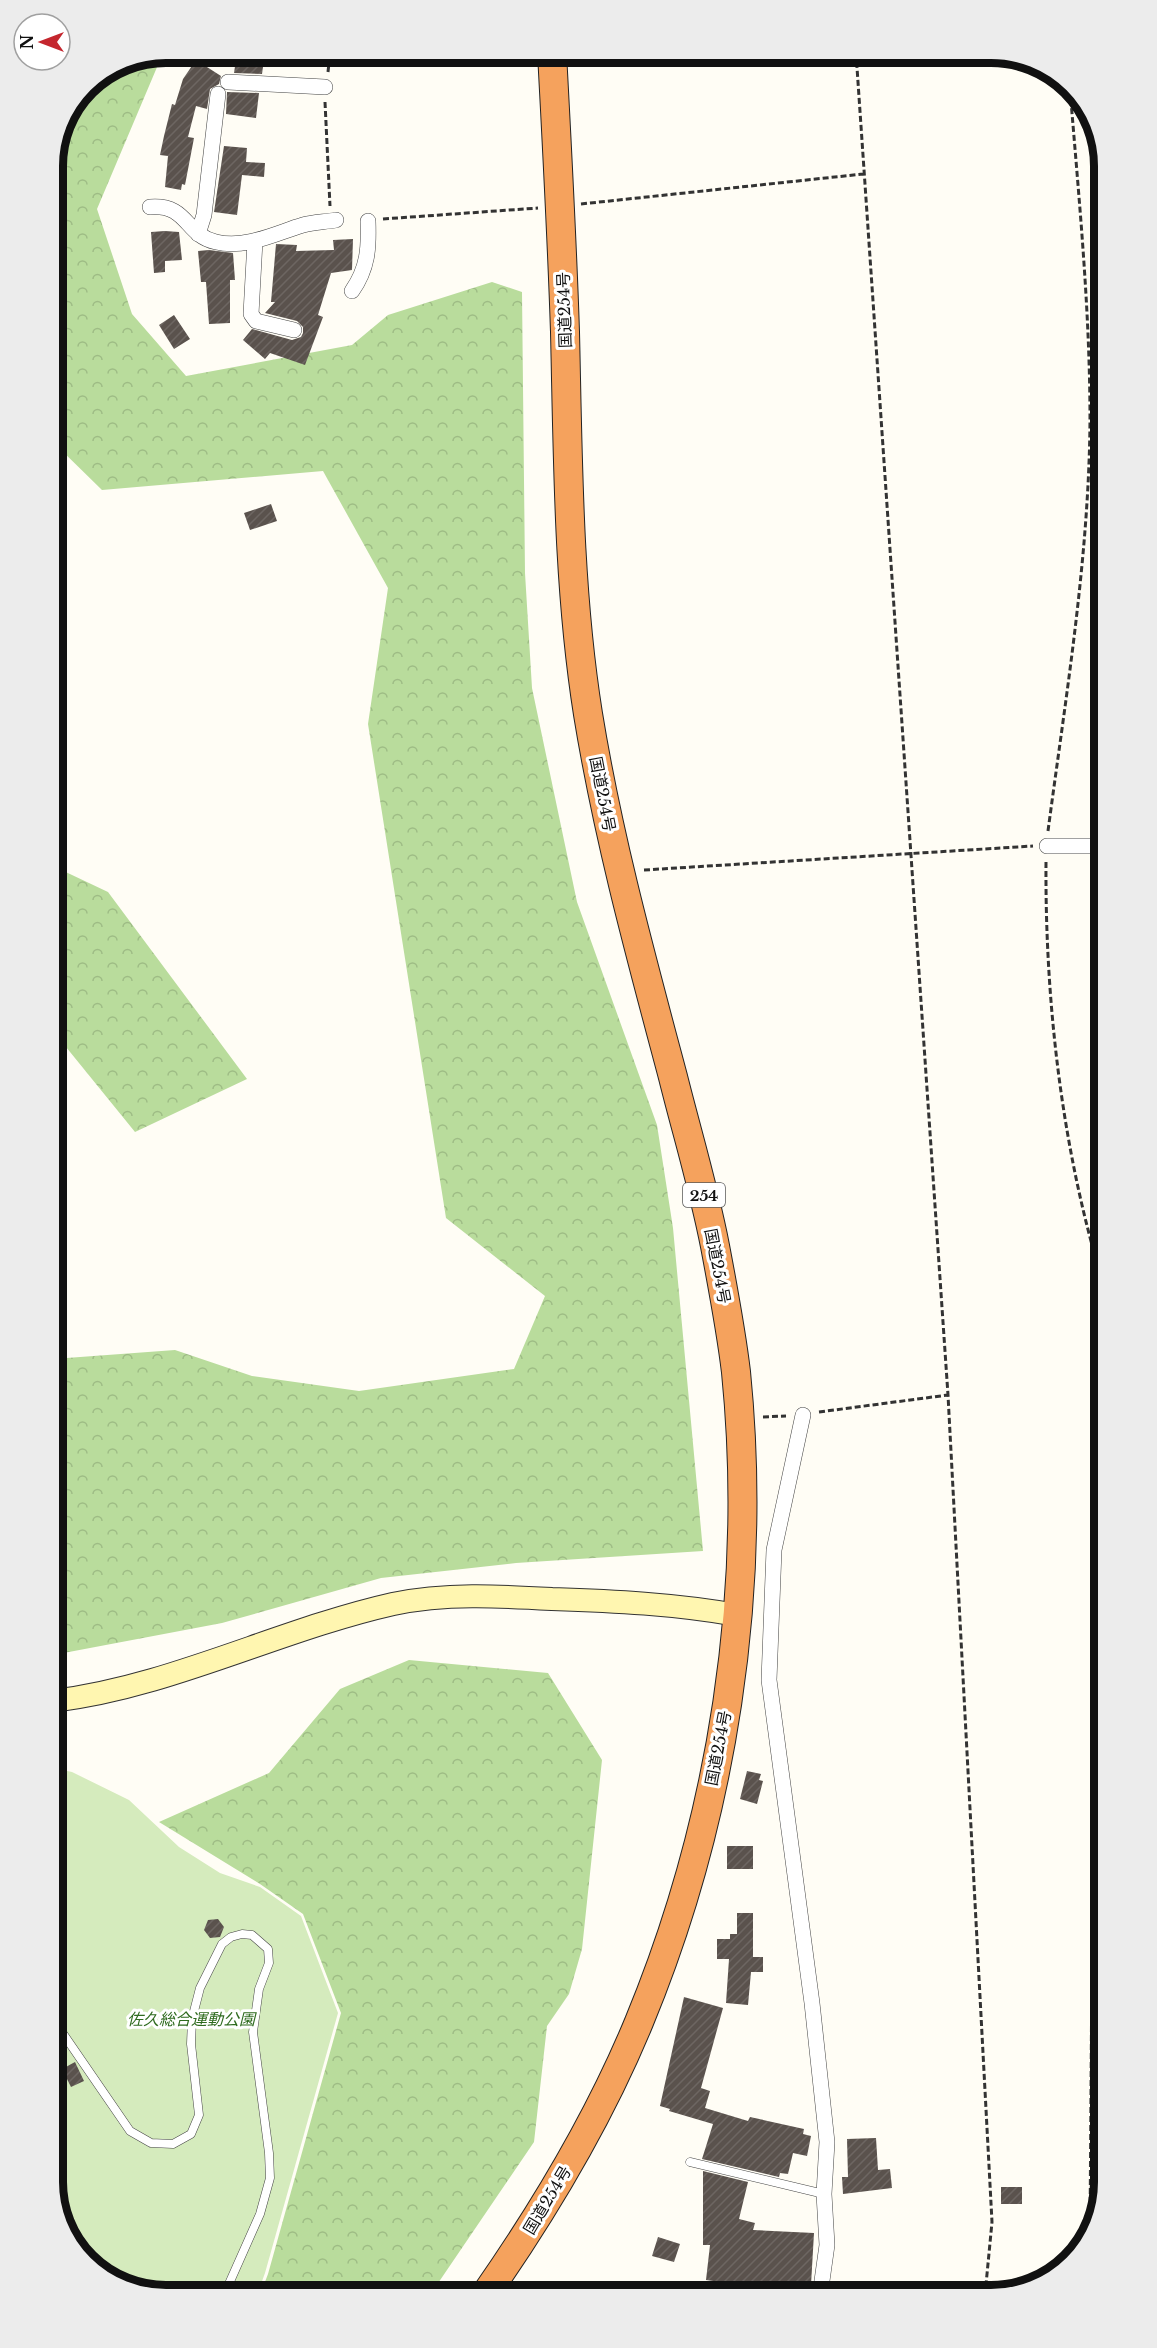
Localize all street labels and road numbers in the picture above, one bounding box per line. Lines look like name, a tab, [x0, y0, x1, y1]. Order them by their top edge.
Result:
street label: 国道254号	[553, 272, 575, 348]
street label: 国道254号	[586, 755, 620, 833]
road number: 254	[683, 1183, 725, 1207]
street label: 国道254号	[701, 1227, 735, 1305]
street label: 国道254号	[701, 1709, 735, 1787]
street label: 国道254号	[519, 2162, 575, 2238]

